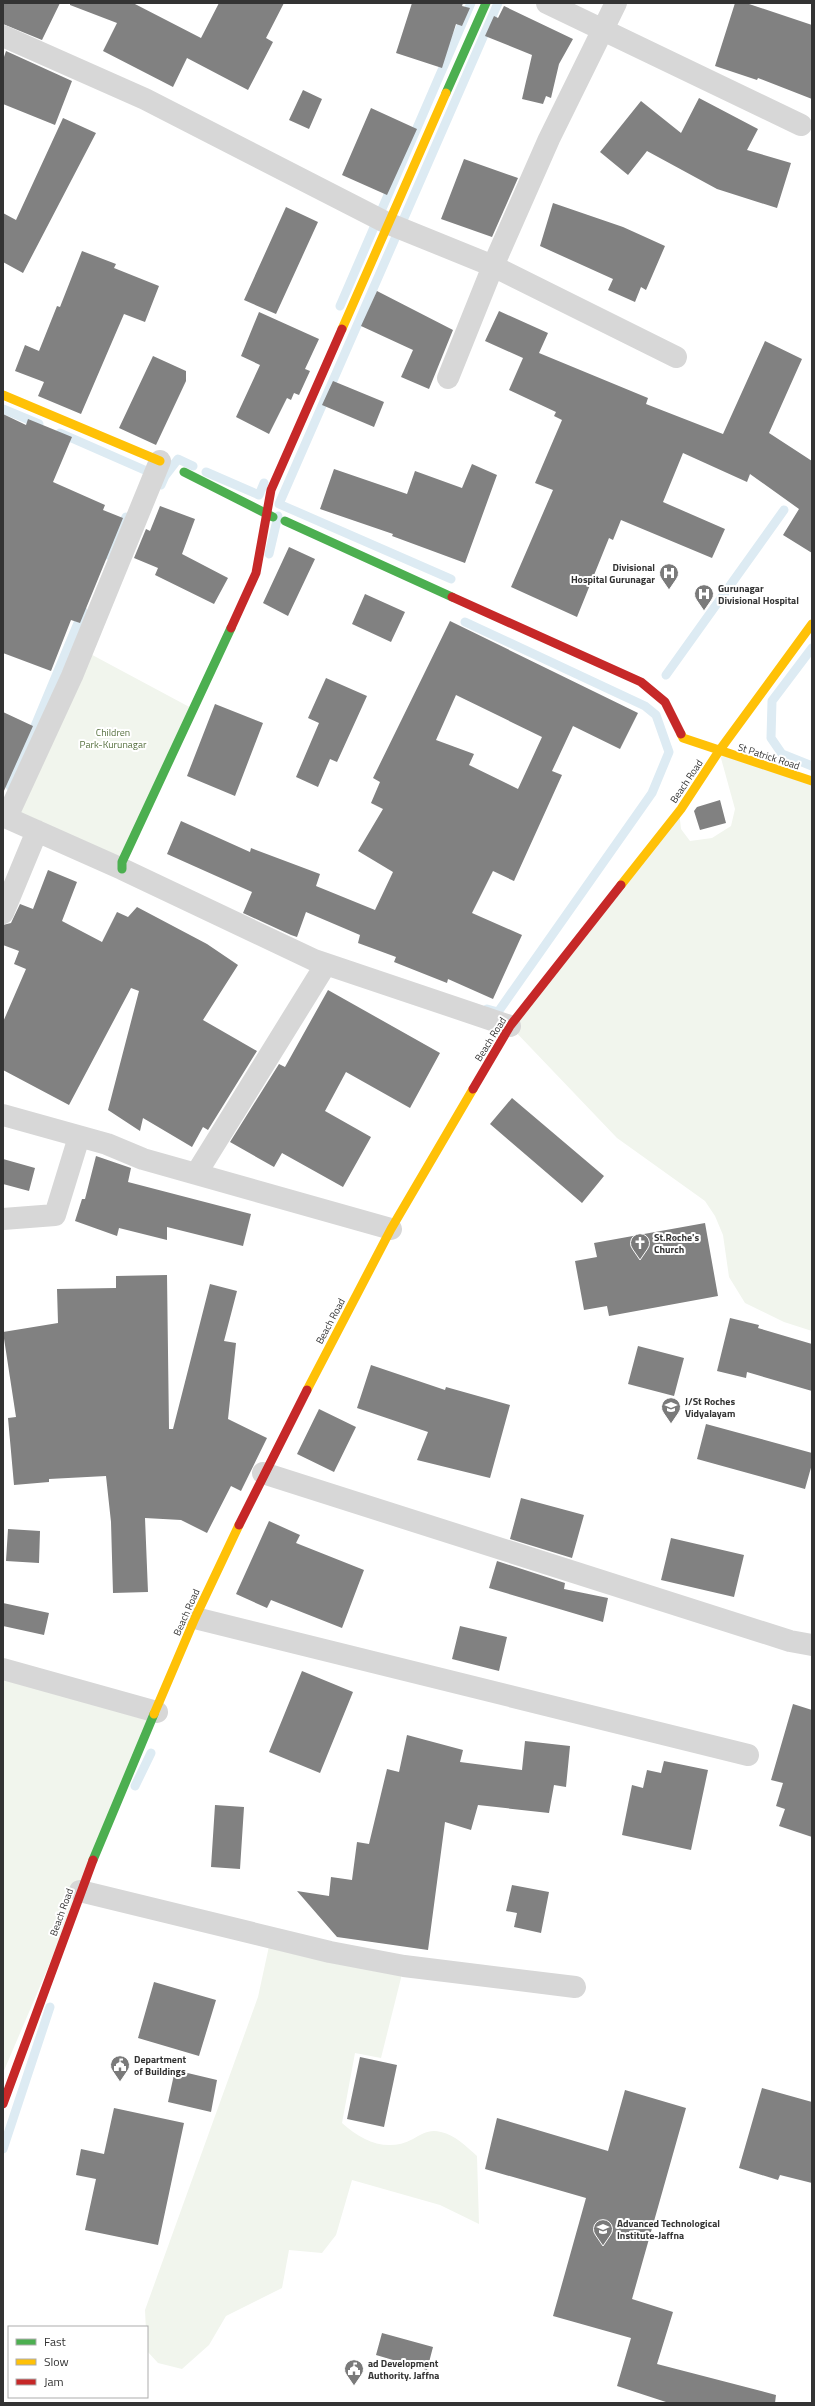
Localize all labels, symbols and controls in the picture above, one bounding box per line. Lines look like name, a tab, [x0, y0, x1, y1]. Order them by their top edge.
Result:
place label: Divisional Hospital Gurunagar	[571, 560, 655, 587]
hospital icon: Divisional Hospital Gurunagar	[658, 562, 680, 590]
place label: Gurunagar Divisional Hospital	[718, 581, 799, 608]
hospital icon: Gurunagar Divisional Hospital	[693, 583, 715, 611]
park label: Children Park-Kurunagar	[80, 725, 147, 752]
street label: St Patrick Road	[736, 739, 802, 774]
street label: Beach Road	[666, 756, 707, 806]
street label: Beach Road	[471, 1014, 510, 1064]
place label: St.Roche's Church	[654, 1230, 699, 1257]
church icon: St.Roche's Church	[629, 1232, 651, 1260]
street label: Beach Road	[312, 1296, 349, 1347]
place label: J/St Roches Vidyalayam	[685, 1394, 735, 1421]
school or university icon: J/St Roches Vidyalayam	[660, 1396, 682, 1424]
street label: Beach Road	[169, 1586, 203, 1638]
street label: Beach Road	[46, 1886, 77, 1938]
place label: Department of Buildings	[134, 2052, 186, 2079]
public building icon: Department of Buildings	[109, 2054, 131, 2082]
place label: Advanced Technological Institute-Jaffna	[617, 2216, 720, 2243]
school or university icon: Advanced Technological Institute-Jaffna	[592, 2218, 614, 2246]
legend	[8, 2326, 148, 2398]
text: Fast	[44, 2332, 67, 2351]
text: Slow	[44, 2352, 69, 2371]
place label: ad Development Authority. Jaffna	[368, 2356, 439, 2383]
public building icon: ad Development Authority. Jaffna	[343, 2358, 365, 2386]
text: Jam	[44, 2372, 64, 2391]

